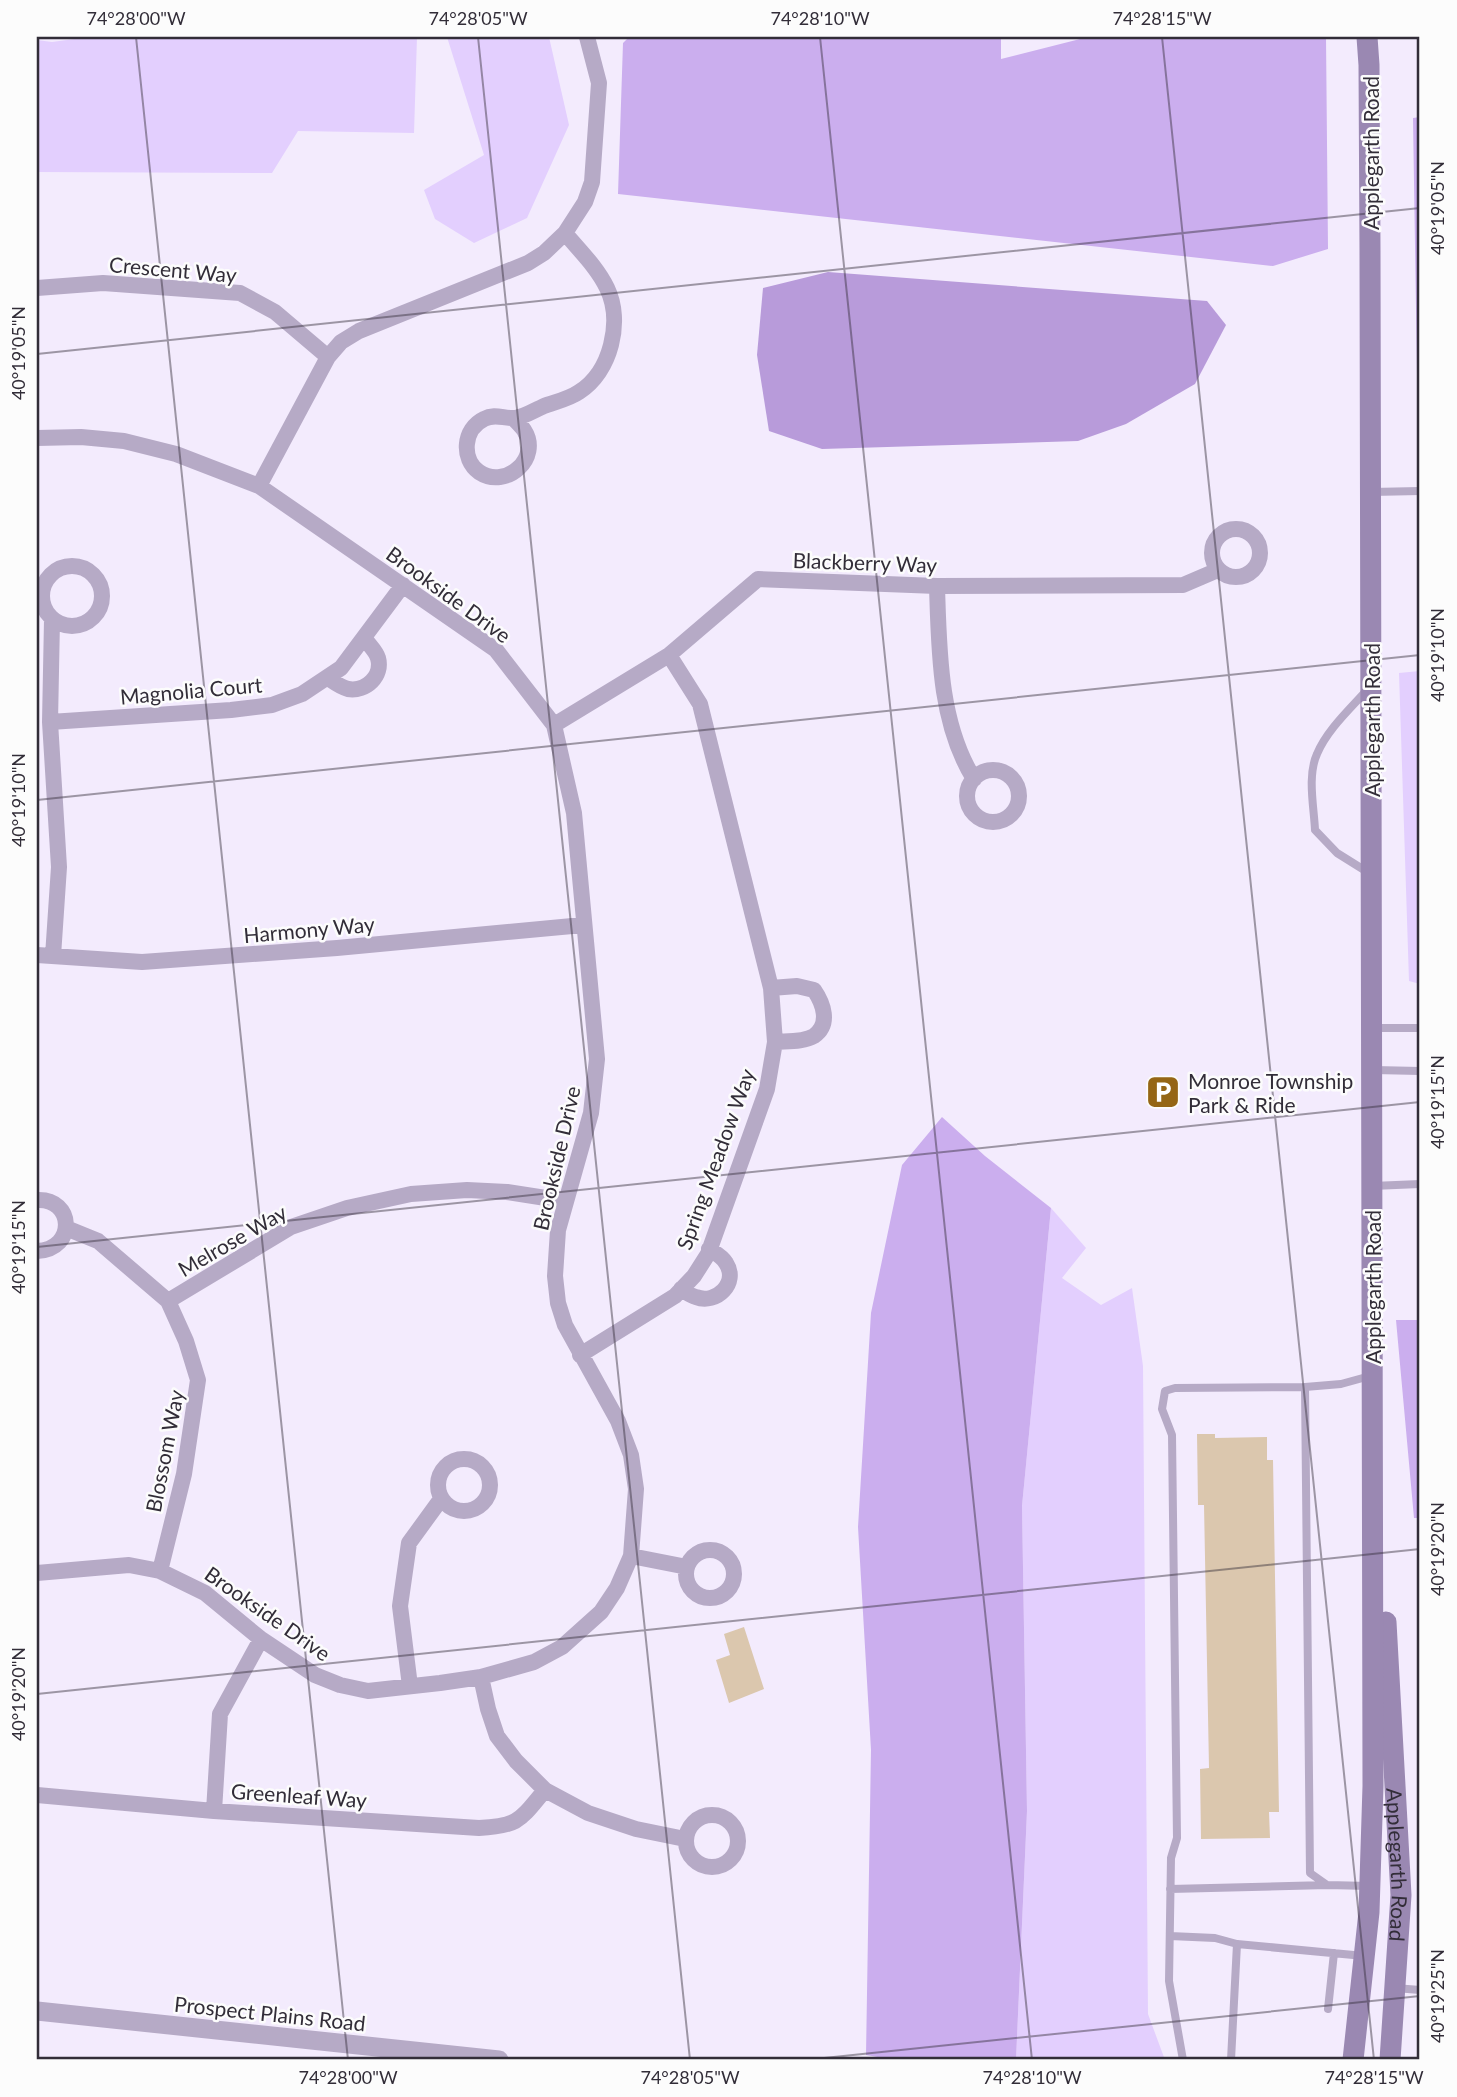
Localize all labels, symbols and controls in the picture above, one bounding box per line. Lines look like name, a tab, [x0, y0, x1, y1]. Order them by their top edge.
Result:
text: 74°28'00"W	[86, 7, 186, 29]
text: 74°28'05"W	[428, 7, 528, 29]
text: 74°28'10"W	[770, 7, 870, 29]
text: 74°28'15"W	[1112, 7, 1212, 29]
street label: Applegarth Road	[1358, 76, 1383, 230]
text: 40°19'05"N	[1426, 161, 1448, 255]
street label: Crescent Way	[108, 251, 238, 287]
text: 40°19'05"N	[7, 306, 29, 400]
street label: Brookside Drive	[382, 541, 516, 647]
street label: Blackberry Way	[792, 547, 938, 577]
text: 40°19'10"N	[1426, 608, 1448, 702]
street label: Applegarth Road	[1359, 643, 1384, 797]
street label: Magnolia Court	[119, 671, 264, 709]
text: 40°19'10"N	[7, 753, 29, 847]
street label: Harmony Way	[242, 911, 376, 947]
text: 40°19'15"N	[1426, 1055, 1448, 1149]
street label: Spring Meadow Way	[671, 1065, 759, 1253]
place label: Monroe Township Park & Ride	[1188, 1068, 1353, 1117]
parking icon: Monroe Township Park & Ride	[1144, 1073, 1182, 1111]
street label: Brookside Drive	[527, 1083, 585, 1233]
street label: Melrose Way	[173, 1199, 291, 1281]
text: 40°19'15"N	[7, 1200, 29, 1294]
street label: Applegarth Road	[1360, 1210, 1385, 1364]
street label: Blossom Way	[140, 1387, 188, 1514]
text: 40°19'20"N	[1426, 1502, 1448, 1596]
street label: Brookside Drive	[200, 1560, 336, 1666]
text: 40°19'20"N	[7, 1647, 29, 1741]
street label: Greenleaf Way	[230, 1778, 368, 1812]
street label: Applegarth Road	[1383, 1787, 1413, 1942]
text: 40°19'25"N	[1426, 1949, 1448, 2043]
street label: Prospect Plains Road	[173, 1991, 367, 2035]
text: 74°28'00"W	[298, 2066, 398, 2088]
text: 74°28'05"W	[640, 2066, 740, 2088]
text: 74°28'10"W	[982, 2066, 1082, 2088]
text: 74°28'15"W	[1324, 2066, 1424, 2088]

